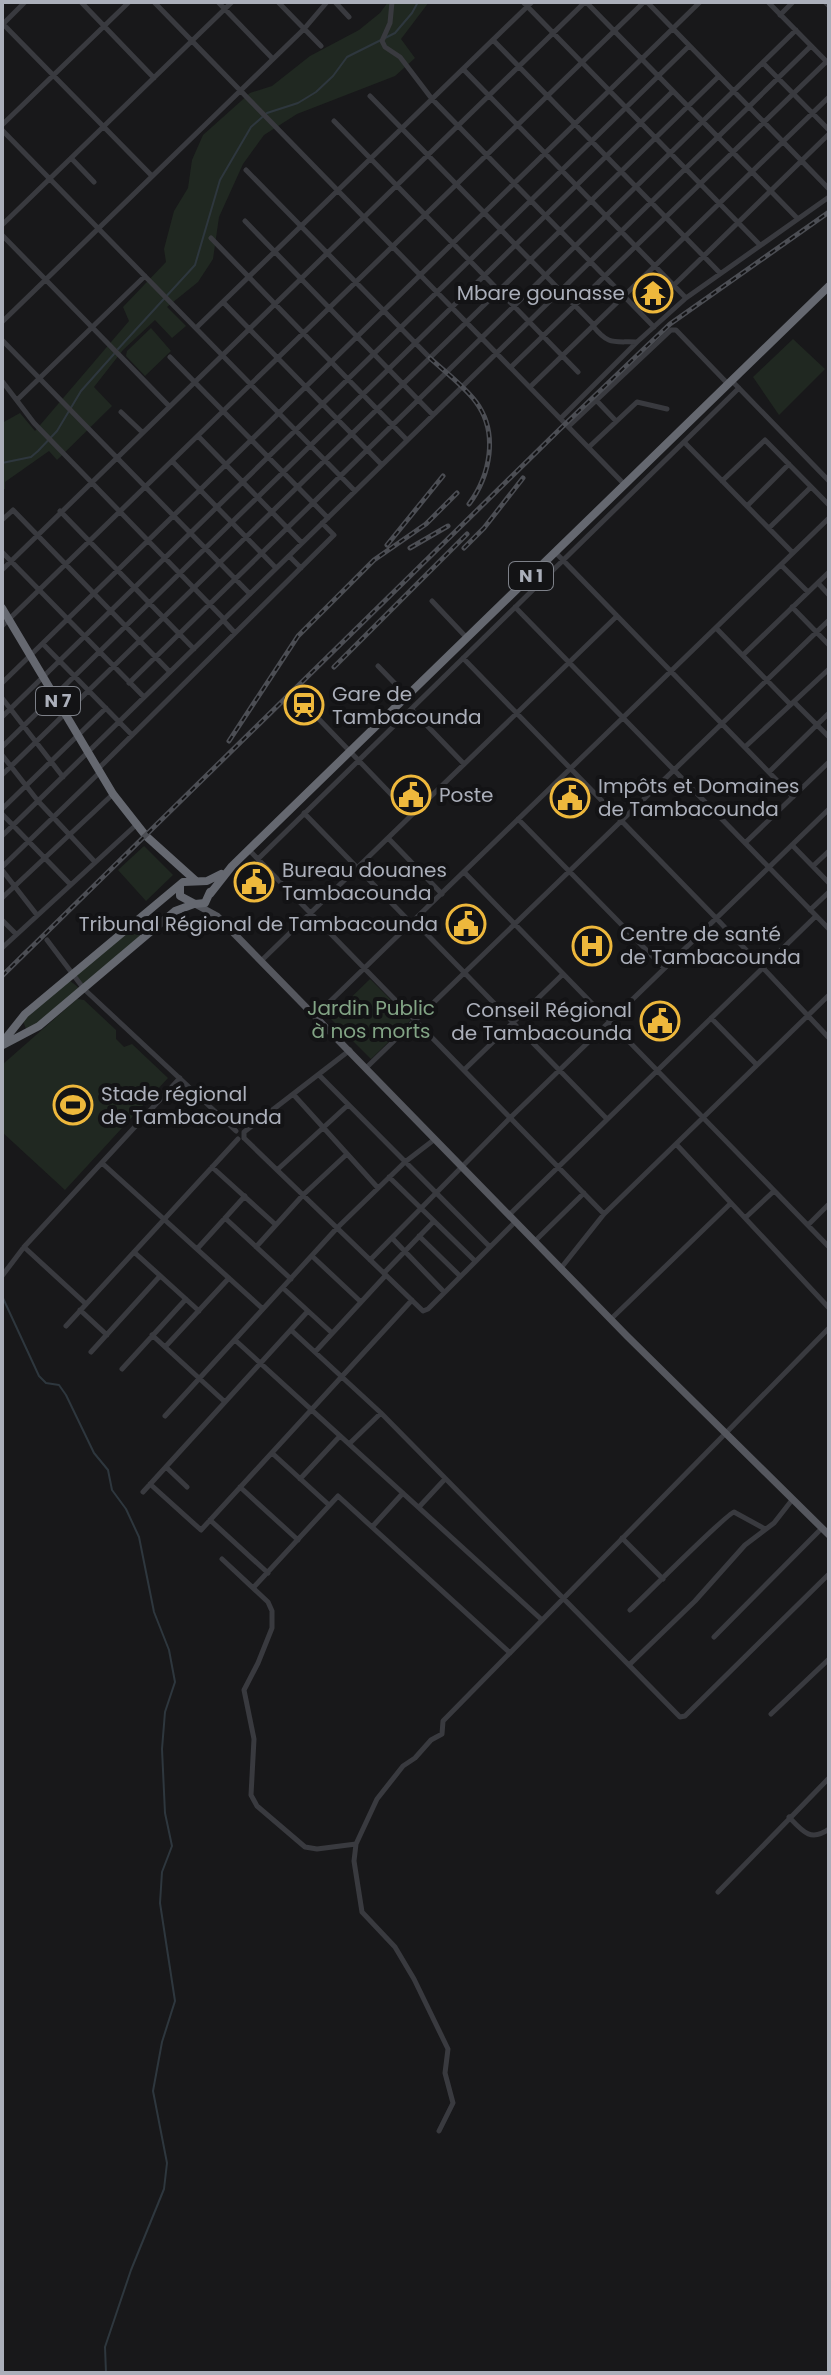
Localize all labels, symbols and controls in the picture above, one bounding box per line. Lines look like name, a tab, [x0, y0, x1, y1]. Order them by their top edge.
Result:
temple icon: Mbare gounasse	[632, 272, 674, 314]
place label: Mbare gounasse	[457, 279, 625, 307]
road number: N 1	[509, 562, 553, 590]
place label: Gare de Tambacounda	[332, 680, 482, 731]
station icon: Gare de Tambacounda	[283, 684, 325, 726]
road number: N 7	[36, 687, 80, 715]
place label: Impôts et Domaines de Tambacounda	[598, 772, 800, 823]
public building icon: Poste	[390, 774, 432, 816]
public building icon: Impôts et Domaines de Tambacounda	[549, 777, 591, 819]
place label: Poste	[439, 781, 494, 809]
place label: Bureau douanes Tambacounda	[282, 856, 447, 907]
public building icon: Bureau douanes Tambacounda	[233, 861, 275, 903]
public building icon: Tribunal Régional de Tambacounda	[445, 903, 487, 945]
place label: Tribunal Régional de Tambacounda	[79, 910, 438, 938]
place label: Centre de santé de Tambacounda	[620, 920, 801, 971]
hospital icon: Centre de santé de Tambacounda	[571, 925, 613, 967]
park label: Jardin Public à nos morts	[307, 994, 435, 1045]
place label: Conseil Régional de Tambacounda	[451, 996, 632, 1047]
public building icon: Conseil Régional de Tambacounda	[639, 1000, 681, 1042]
place label: Stade régional de Tambacounda	[101, 1080, 282, 1131]
sports icon: Stade régional de Tambacounda	[52, 1084, 94, 1126]

